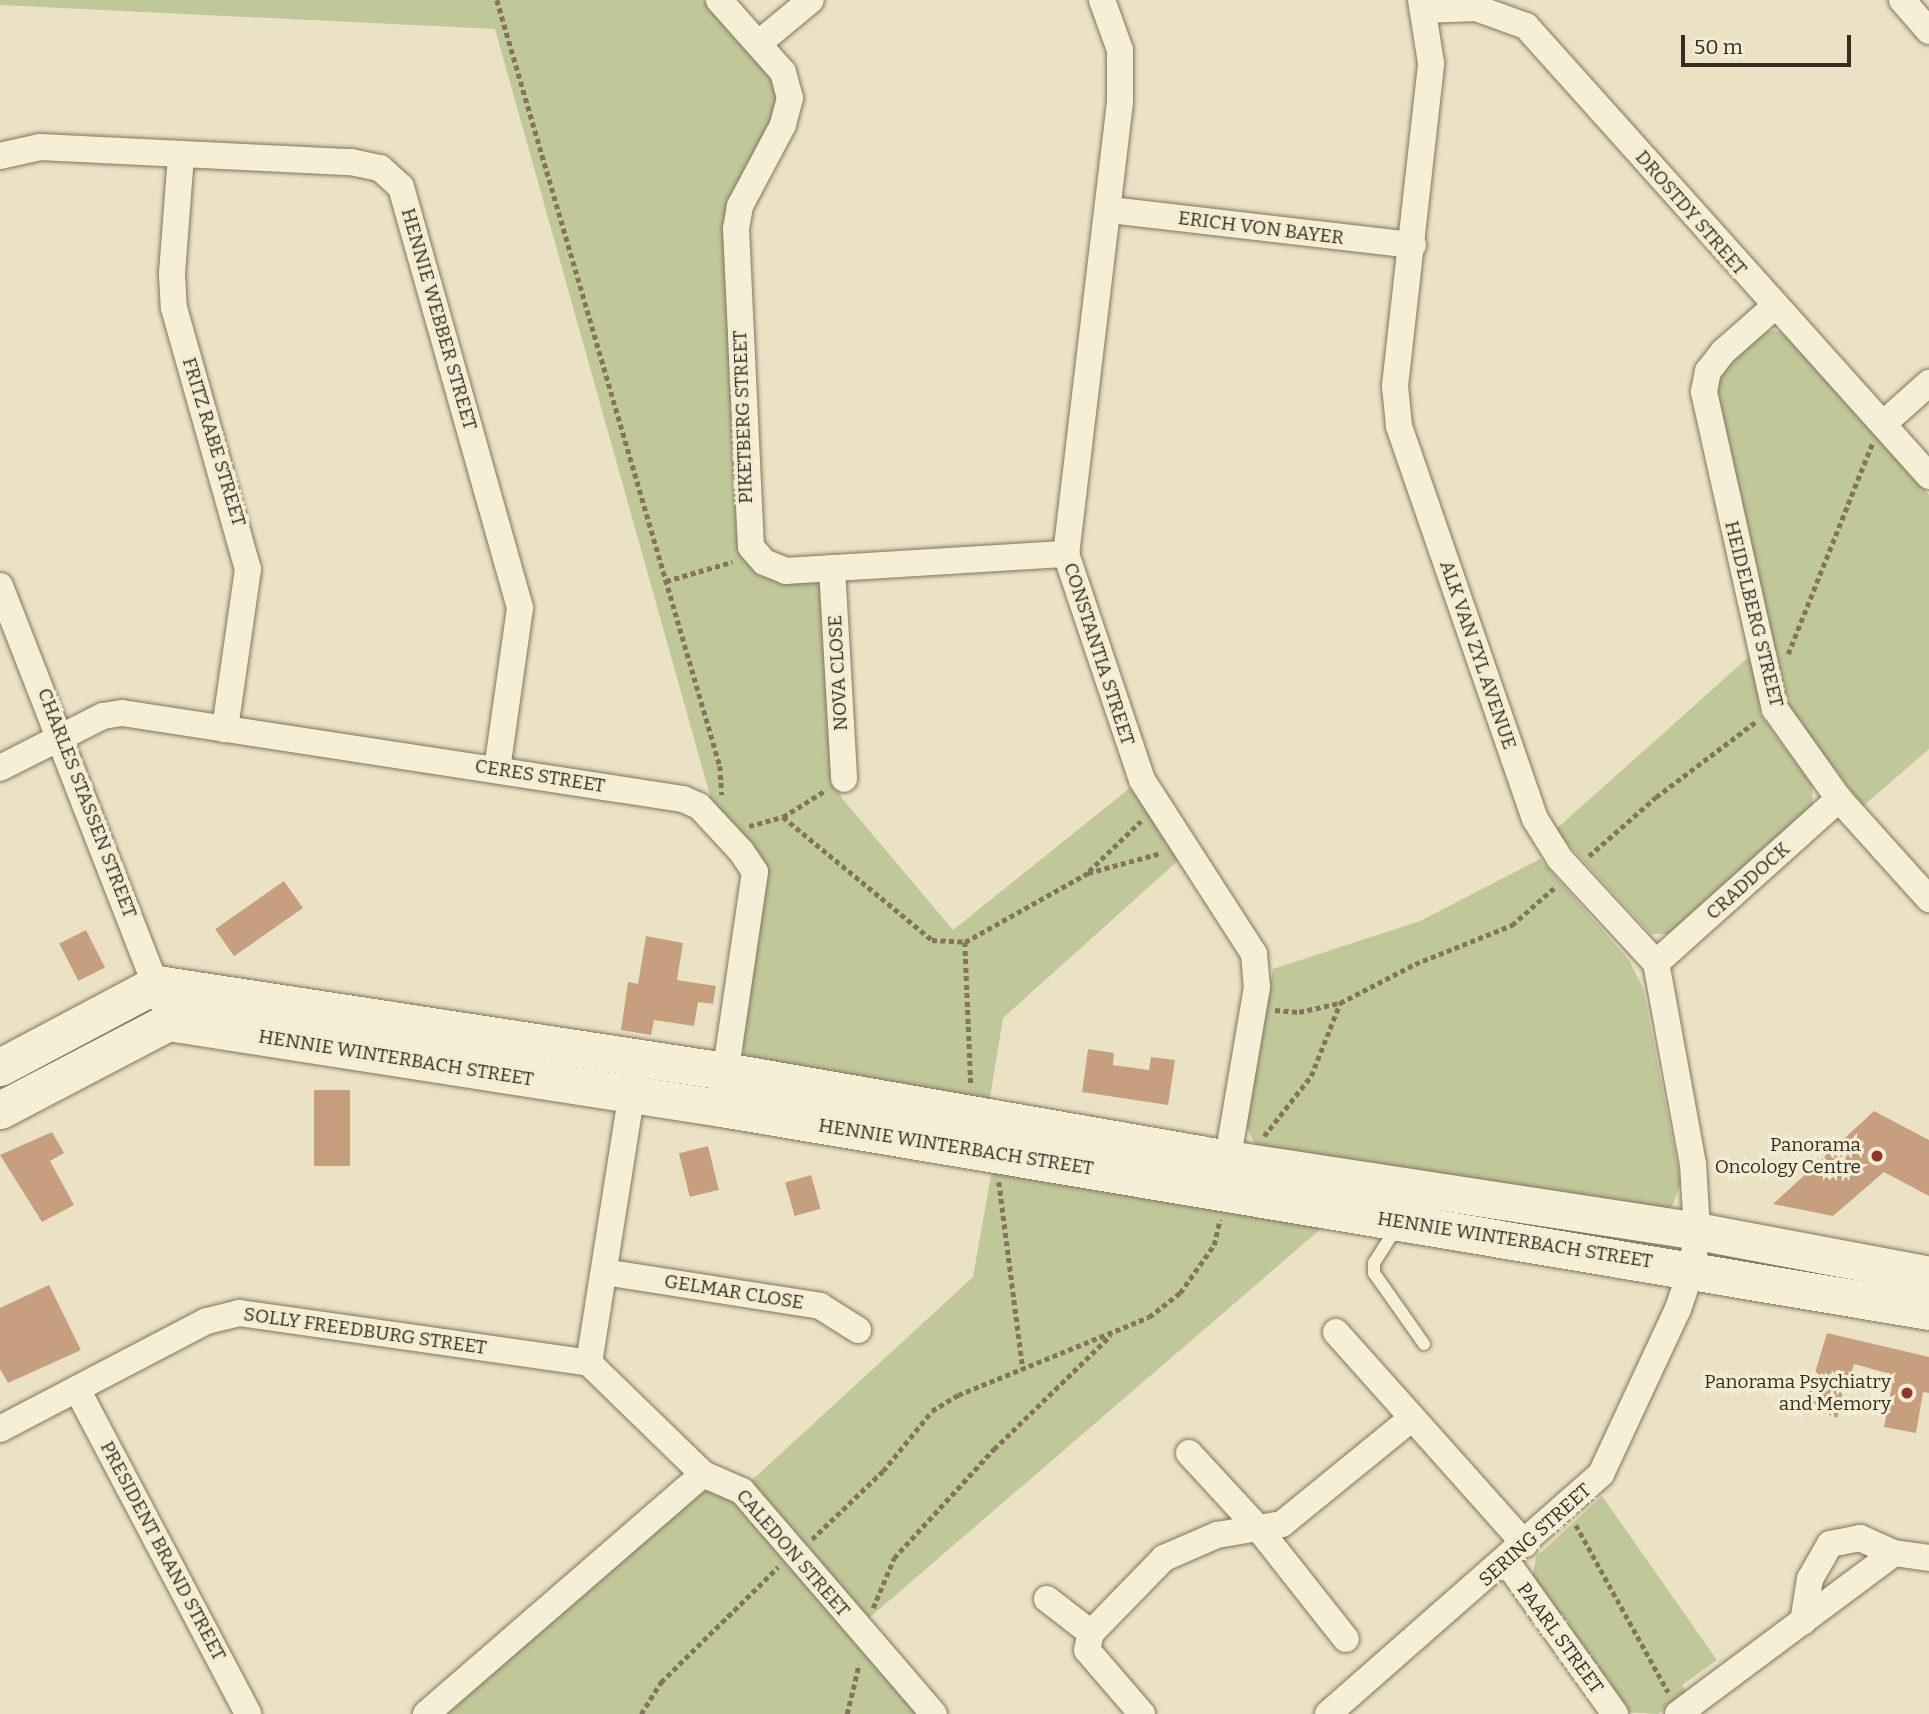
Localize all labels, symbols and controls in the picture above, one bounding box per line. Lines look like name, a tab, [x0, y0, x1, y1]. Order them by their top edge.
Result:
scale bar	[1684, 21, 1854, 65]
text: 50 m	[1694, 34, 1743, 60]
street label: DROSTDY STREET	[1631, 146, 1751, 280]
street label: HENNIE WEBBER STREET	[396, 206, 482, 432]
street label: ERICH VON BAYER	[1177, 207, 1345, 249]
street label: PIKETBERG STREET	[729, 330, 757, 504]
street label: FRITZ RABE STREET	[177, 355, 251, 529]
street label: HEIDELBERG STREET	[1720, 519, 1788, 709]
street label: ALK VAN ZYL AVENUE	[1435, 558, 1521, 752]
street label: CONSTANTIA STREET	[1059, 560, 1139, 748]
street label: NOVA CLOSE	[824, 614, 852, 732]
street label: CHARLES STASSEN STREET	[33, 685, 141, 921]
street label: CERES STREET	[473, 754, 607, 798]
street label: CRADDOCK	[1702, 838, 1794, 924]
street label: HENNIE WINTERBACH STREET	[257, 1025, 535, 1091]
street label: HENNIE WINTERBACH STREET	[817, 1114, 1095, 1180]
place label: Panorama Oncology Centre	[1715, 1134, 1861, 1178]
marker: Panorama Oncology Centre	[1867, 1146, 1887, 1166]
street label: HENNIE WINTERBACH STREET	[1376, 1207, 1654, 1273]
street label: GELMAR CLOSE	[663, 1270, 805, 1314]
street label: SOLLY FREEDBURG STREET	[242, 1303, 488, 1359]
place label: Panorama Psychiatry and Memory	[1704, 1371, 1891, 1415]
marker: Panorama Psychiatry and Memory	[1897, 1383, 1917, 1403]
street label: PRESIDENT BRAND STREET	[95, 1437, 231, 1665]
street label: SERING STREET	[1474, 1479, 1596, 1591]
street label: CALEDON STREET	[731, 1485, 855, 1621]
street label: PAARL STREET	[1512, 1578, 1608, 1698]

